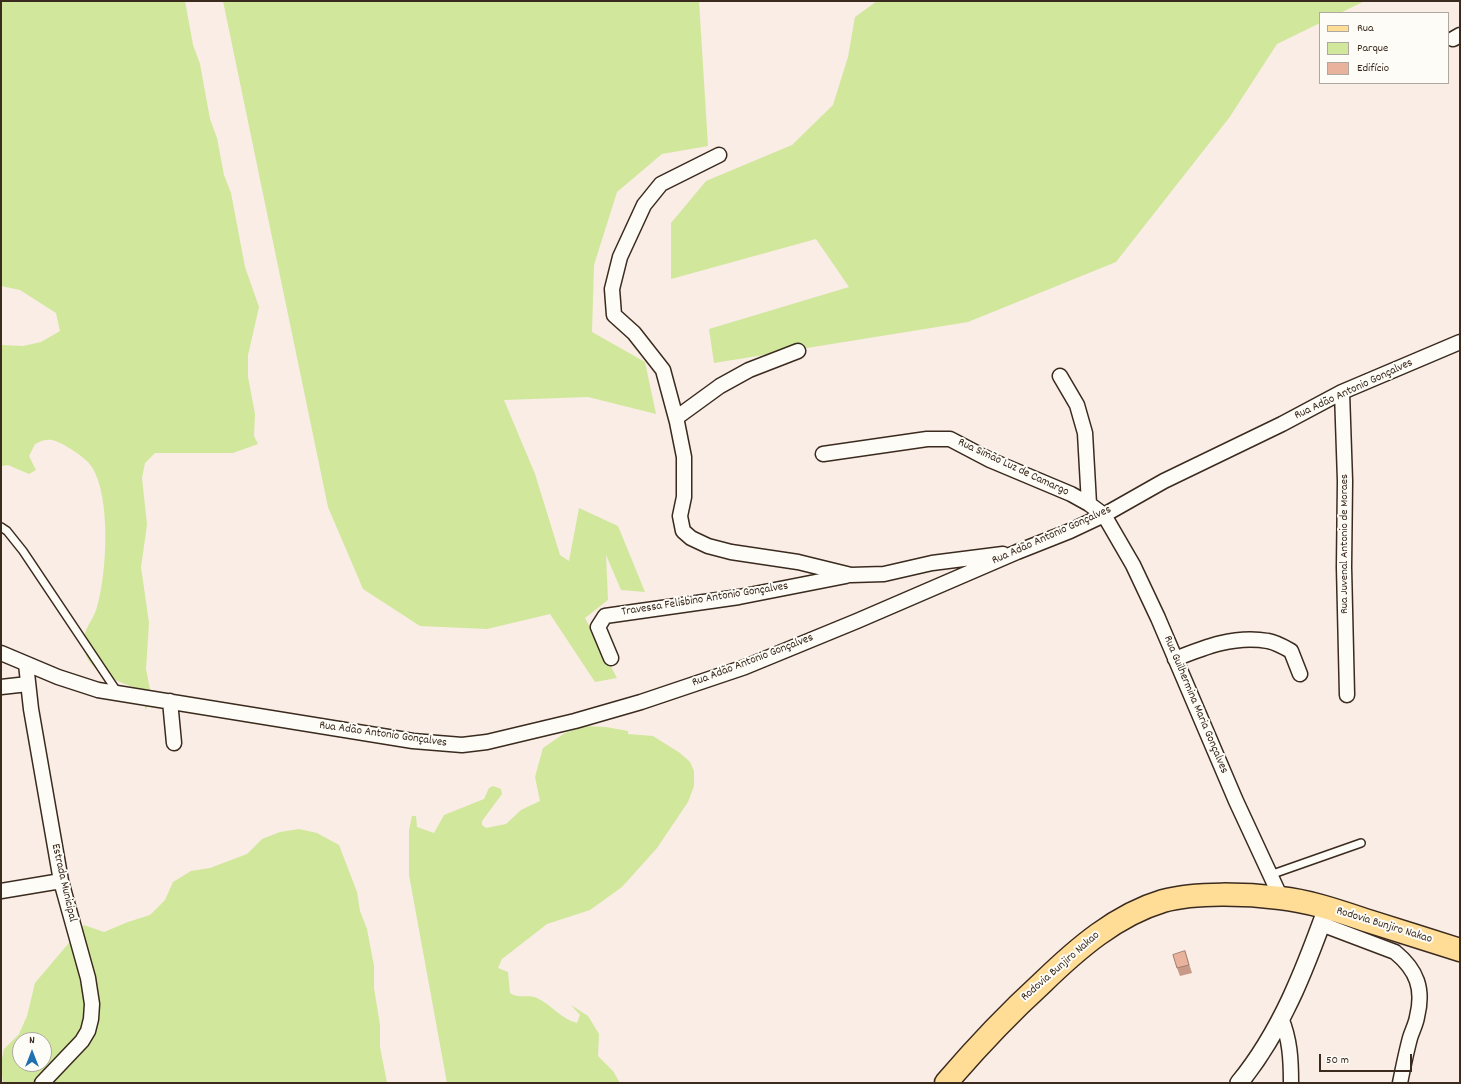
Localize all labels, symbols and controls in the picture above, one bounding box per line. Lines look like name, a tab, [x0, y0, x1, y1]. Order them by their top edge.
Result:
legend	[1319, 12, 1449, 84]
text: Rua	[1357, 20, 1374, 37]
text: Parque	[1357, 40, 1388, 57]
text: Edifício	[1357, 60, 1389, 77]
street label: Rua Adão Antonio Gonçalves	[1293, 356, 1415, 424]
street label: Rua Simão Luz de Camargo	[955, 436, 1071, 500]
street label: Rua Juvenal Antonio de Moraes	[1338, 474, 1352, 614]
street label: Rua Adão Antonio Gonçalves	[990, 503, 1114, 569]
street label: Travessa Felisbino Antonio Gonçalves	[621, 580, 789, 620]
street label: Rua Adão Antonio Gonçalves	[690, 631, 816, 691]
street label: Rua Guilhermina Maria Gonçalves	[1159, 634, 1231, 776]
street label: Rua Adão Antonio Gonçalves	[318, 719, 448, 751]
street label: Estrada Municipal	[47, 842, 79, 924]
street label: Rodovia Bunjiro Nakao	[1334, 905, 1434, 947]
street label: Rodovia Bunjiro Nakao	[1019, 929, 1103, 1005]
north arrow	[12, 1032, 52, 1072]
text: N	[29, 1033, 35, 1049]
scale bar	[1321, 1046, 1414, 1072]
text: 50 m	[1326, 1052, 1349, 1069]

